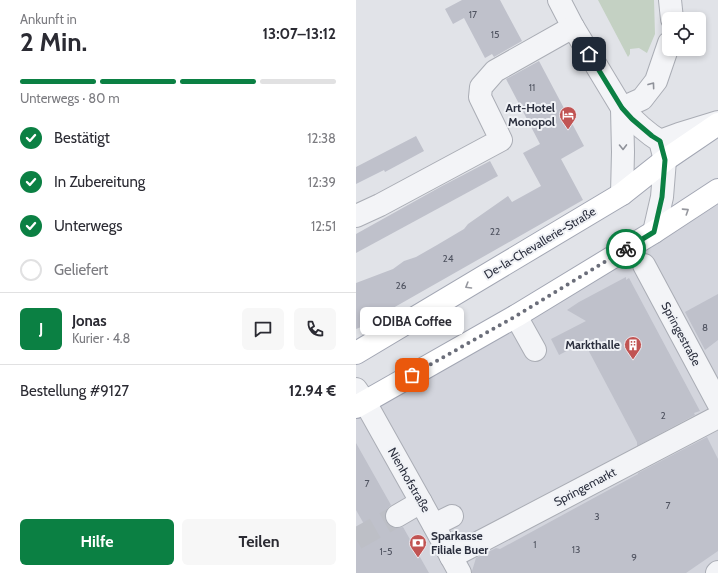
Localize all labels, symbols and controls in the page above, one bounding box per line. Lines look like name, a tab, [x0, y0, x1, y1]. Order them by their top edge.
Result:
house number: 17	[469, 8, 477, 21]
text: Ankunft in	[20, 11, 77, 27]
map controls	[662, 12, 706, 56]
button: locate	[662, 12, 706, 56]
text: 13:07–13:12	[263, 25, 336, 43]
text: 2 Min.	[20, 26, 87, 58]
house number: 15	[491, 28, 499, 41]
pin	[572, 37, 606, 71]
icon: home	[578, 43, 600, 65]
house number: 11	[529, 81, 535, 94]
one-way arrow	[647, 83, 654, 90]
text: Unterwegs · 80 m	[20, 90, 120, 106]
place label: Art-Hotel Monopol	[506, 100, 555, 129]
hotel icon: Art-Hotel Monopol	[558, 105, 578, 130]
icon: check	[20, 127, 42, 149]
text: Bestätigt	[54, 129, 110, 147]
text: 12:38	[307, 130, 336, 146]
one-way arrow	[619, 144, 627, 150]
icon: check	[20, 171, 42, 193]
text: In Zubereitung	[54, 173, 145, 191]
text: 12:39	[308, 174, 336, 190]
street label: De-la-Chevallerie-Straße	[481, 203, 598, 282]
one-way arrow	[682, 208, 689, 216]
icon: check	[20, 215, 42, 237]
text: Unterwegs	[54, 217, 122, 235]
text: 12:51	[311, 218, 336, 234]
house number: 22	[490, 225, 500, 238]
courier	[606, 229, 646, 269]
icon: bike	[615, 238, 637, 260]
house number: 24	[442, 252, 454, 265]
text: Geliefert	[54, 261, 108, 279]
house number: 26	[396, 279, 407, 292]
one-way arrow	[465, 282, 472, 289]
street label: Springestraße	[658, 299, 705, 368]
callout: ODIBA Coffee	[360, 307, 464, 335]
button: chat	[242, 308, 284, 350]
button: phone	[294, 308, 336, 350]
text: Jonas	[72, 312, 107, 330]
text: ODIBA Coffee	[372, 313, 452, 329]
text: J	[39, 320, 43, 338]
house number: 8	[702, 321, 708, 334]
text: Kurier · 4.8	[72, 330, 130, 346]
building icon: Markthalle	[623, 335, 643, 360]
place label: Markthalle	[565, 337, 620, 352]
pin	[395, 358, 429, 392]
icon: bag	[401, 364, 423, 386]
text: Bestellung #9127	[20, 382, 129, 400]
text: 12.94 €	[289, 382, 336, 400]
house number: 2	[660, 409, 666, 422]
street label: Nienhofstraße	[385, 445, 434, 515]
street label: Springemarkt	[551, 464, 618, 509]
house number: 7	[364, 477, 370, 490]
house number: 7	[665, 499, 671, 512]
house number: 3	[594, 510, 600, 523]
button: Hilfe	[20, 519, 174, 565]
button: Teilen	[182, 519, 336, 565]
place label: Sparkasse Filiale Buer	[431, 528, 488, 557]
bank icon: Sparkasse Filiale Buer	[408, 533, 428, 558]
house number: 1	[533, 538, 537, 551]
house number: 13	[572, 543, 580, 556]
house number: 1-5	[380, 545, 392, 558]
house number: 9	[631, 551, 637, 564]

